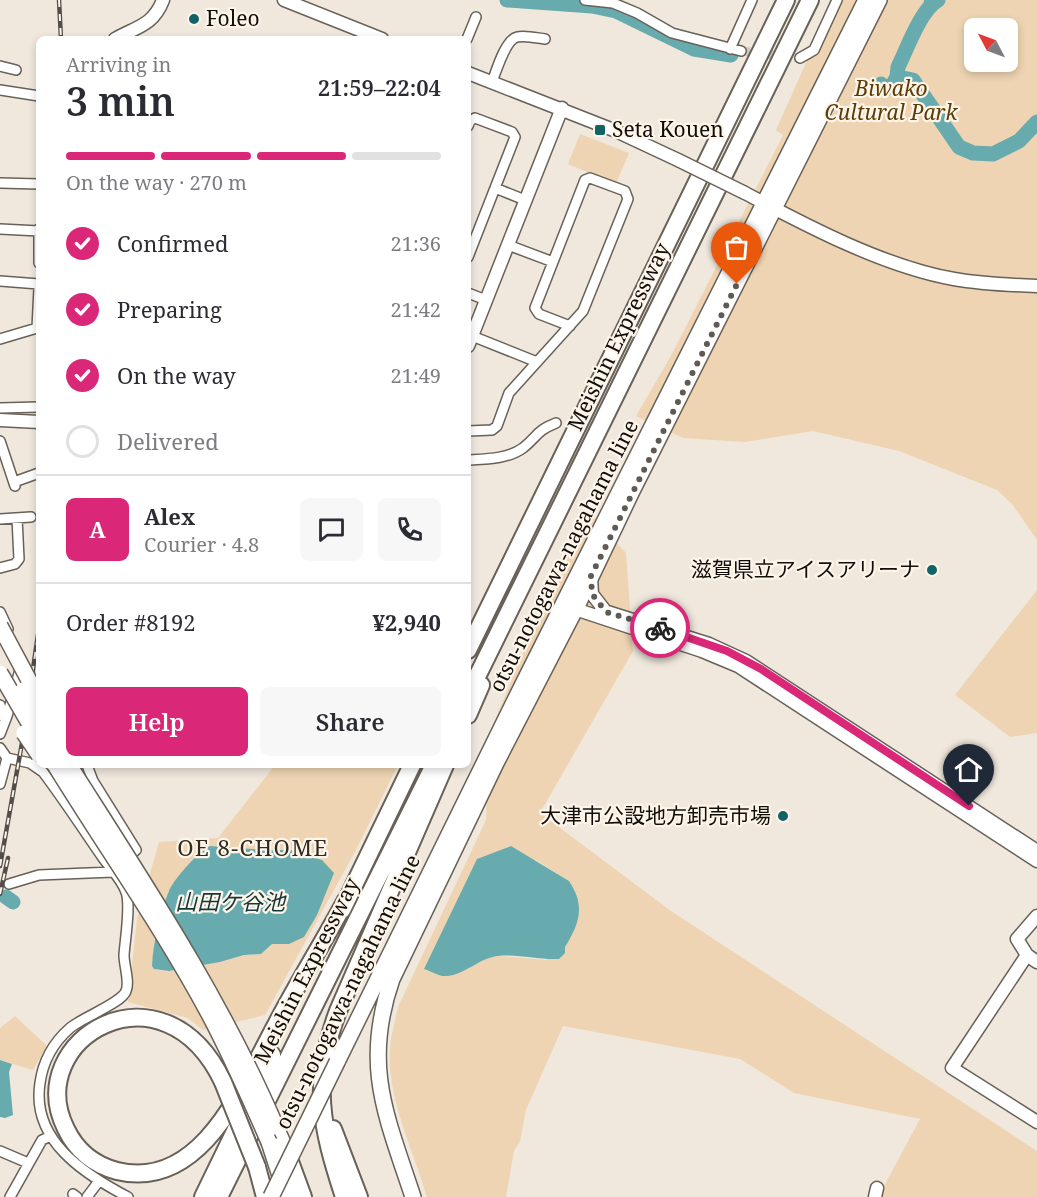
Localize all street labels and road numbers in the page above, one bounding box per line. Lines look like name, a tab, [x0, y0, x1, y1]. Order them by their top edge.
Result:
street label: Meishin Expressway	[560, 238, 676, 435]
street label: otsu-notogawa-nagahama line	[482, 414, 644, 697]
street label: otsu-notogawa-nagahama line	[268, 850, 426, 1134]
street label: Meishin Expressway	[247, 872, 365, 1069]

